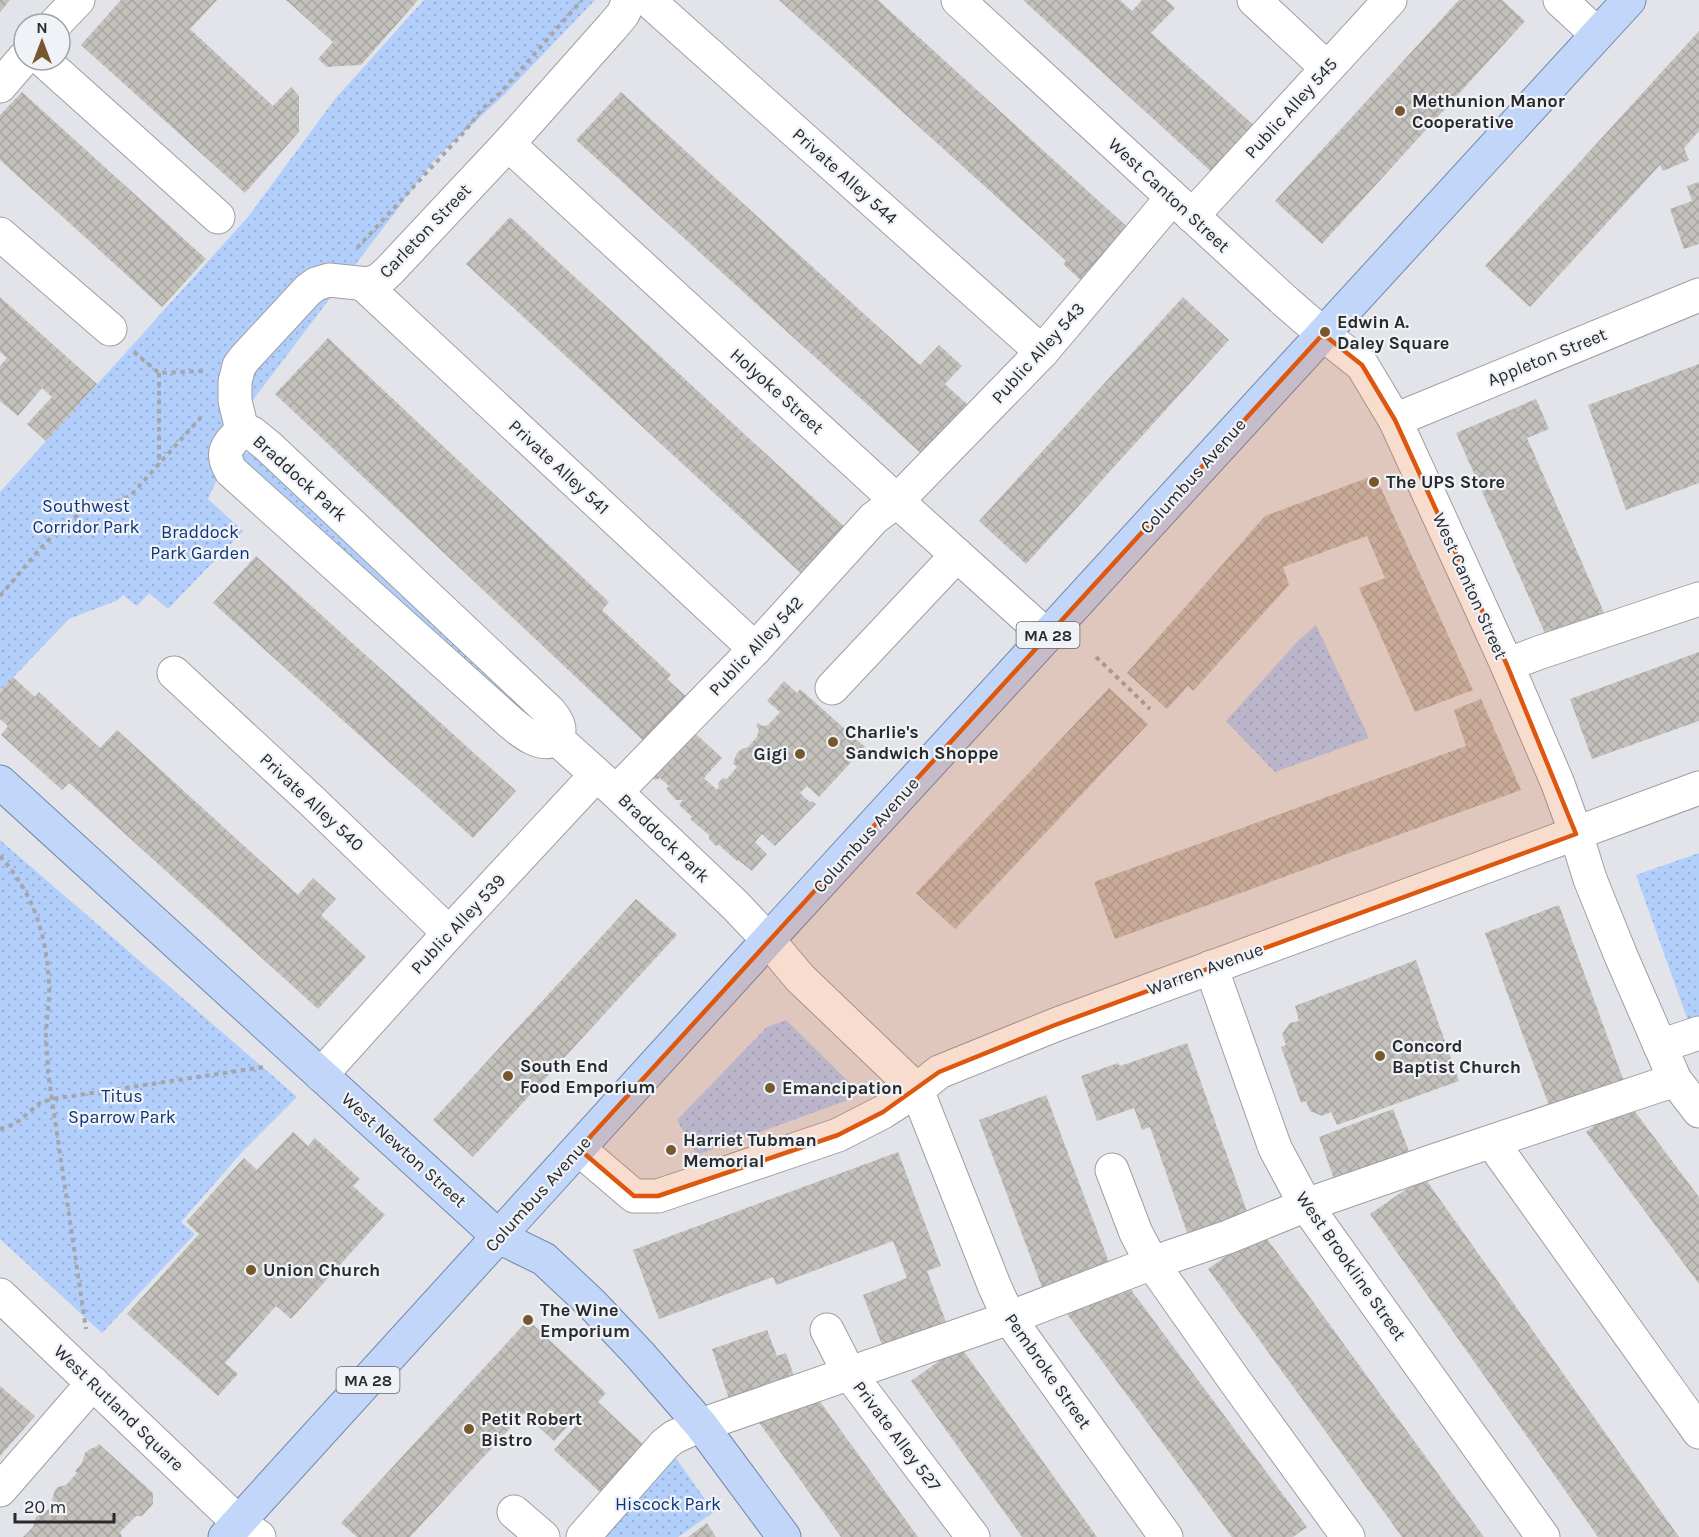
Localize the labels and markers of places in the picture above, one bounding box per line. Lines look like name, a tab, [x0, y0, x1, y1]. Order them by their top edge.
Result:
place label: Methunion Manor Cooperative	[1412, 90, 1565, 133]
marker: Methunion Manor Cooperative	[1393, 104, 1407, 118]
place label: Edwin A. Daley Square	[1337, 311, 1449, 354]
marker: Edwin A. Daley Square	[1318, 325, 1332, 339]
place label: The UPS Store	[1386, 471, 1505, 493]
marker: The UPS Store	[1367, 475, 1381, 489]
place label: Charlie's Sandwich Shoppe	[845, 721, 999, 764]
marker: Charlie's Sandwich Shoppe	[826, 735, 840, 749]
place label: Gigi	[754, 743, 788, 765]
marker: Gigi	[793, 747, 807, 761]
place label: Concord Baptist Church	[1392, 1035, 1521, 1078]
marker: Concord Baptist Church	[1373, 1049, 1387, 1063]
place label: South End Food Emporium	[520, 1055, 655, 1098]
marker: South End Food Emporium	[501, 1069, 515, 1083]
place label: Emancipation	[782, 1077, 903, 1099]
marker: Emancipation	[763, 1081, 777, 1095]
place label: Harriet Tubman Memorial	[683, 1129, 817, 1172]
marker: Harriet Tubman Memorial	[664, 1143, 678, 1157]
place label: Union Church	[263, 1259, 380, 1281]
marker: Union Church	[244, 1263, 258, 1277]
place label: The Wine Emporium	[540, 1299, 630, 1342]
marker: The Wine Emporium	[521, 1313, 535, 1327]
place label: Petit Robert Bistro	[481, 1408, 582, 1451]
marker: Petit Robert Bistro	[462, 1422, 476, 1436]

